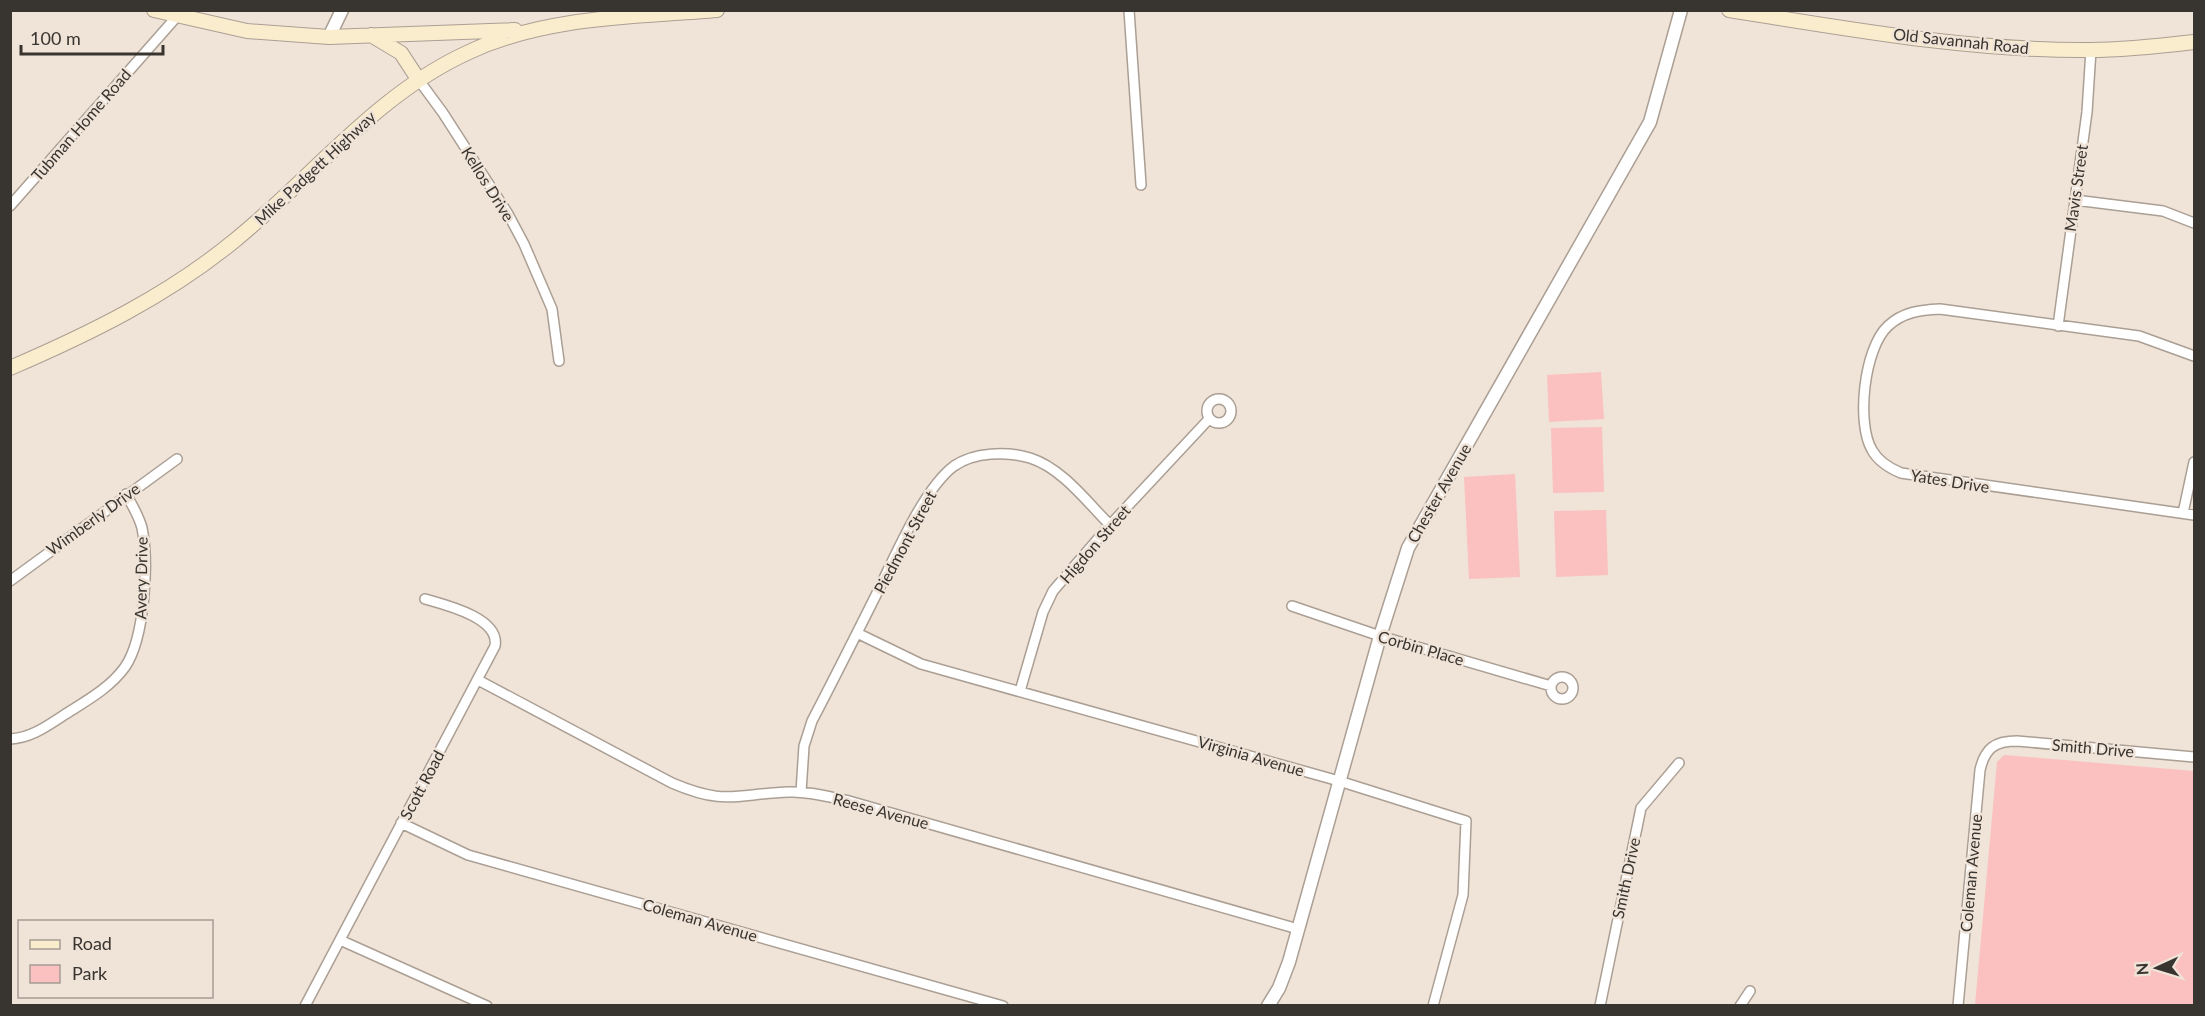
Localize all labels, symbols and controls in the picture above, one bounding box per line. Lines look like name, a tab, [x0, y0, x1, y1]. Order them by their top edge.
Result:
scale bar	[21, 18, 164, 56]
street label: Old Savannah Road	[1892, 24, 2030, 57]
text: 100 m	[30, 27, 81, 49]
street label: Tubman Home Road	[27, 65, 134, 185]
street label: Mike Padgett Highway	[250, 106, 380, 229]
street label: Kellos Drive	[458, 143, 519, 224]
street label: Mavis Street	[2060, 143, 2091, 233]
street label: Chester Avenue	[1403, 440, 1475, 546]
street label: Yates Drive	[1909, 465, 1991, 496]
street label: Wimberly Drive	[42, 478, 143, 559]
street label: Piedmont Street	[869, 487, 940, 596]
street label: Higdon Street	[1056, 501, 1134, 587]
street label: Avery Drive	[130, 537, 151, 619]
street label: Corbin Place	[1376, 626, 1466, 669]
street label: Virginia Avenue	[1196, 731, 1306, 780]
street label: Smith Drive	[2051, 734, 2135, 761]
street label: Scott Road	[395, 747, 448, 823]
street label: Reese Avenue	[831, 789, 931, 832]
street label: Coleman Avenue	[1956, 813, 1985, 933]
street label: Smith Drive	[1608, 836, 1643, 920]
street label: Coleman Avenue	[641, 894, 760, 945]
legend	[18, 920, 213, 998]
text: Road	[72, 932, 112, 954]
north arrow	[2127, 938, 2187, 998]
text: Park	[72, 962, 108, 984]
text: N	[2132, 962, 2151, 976]

